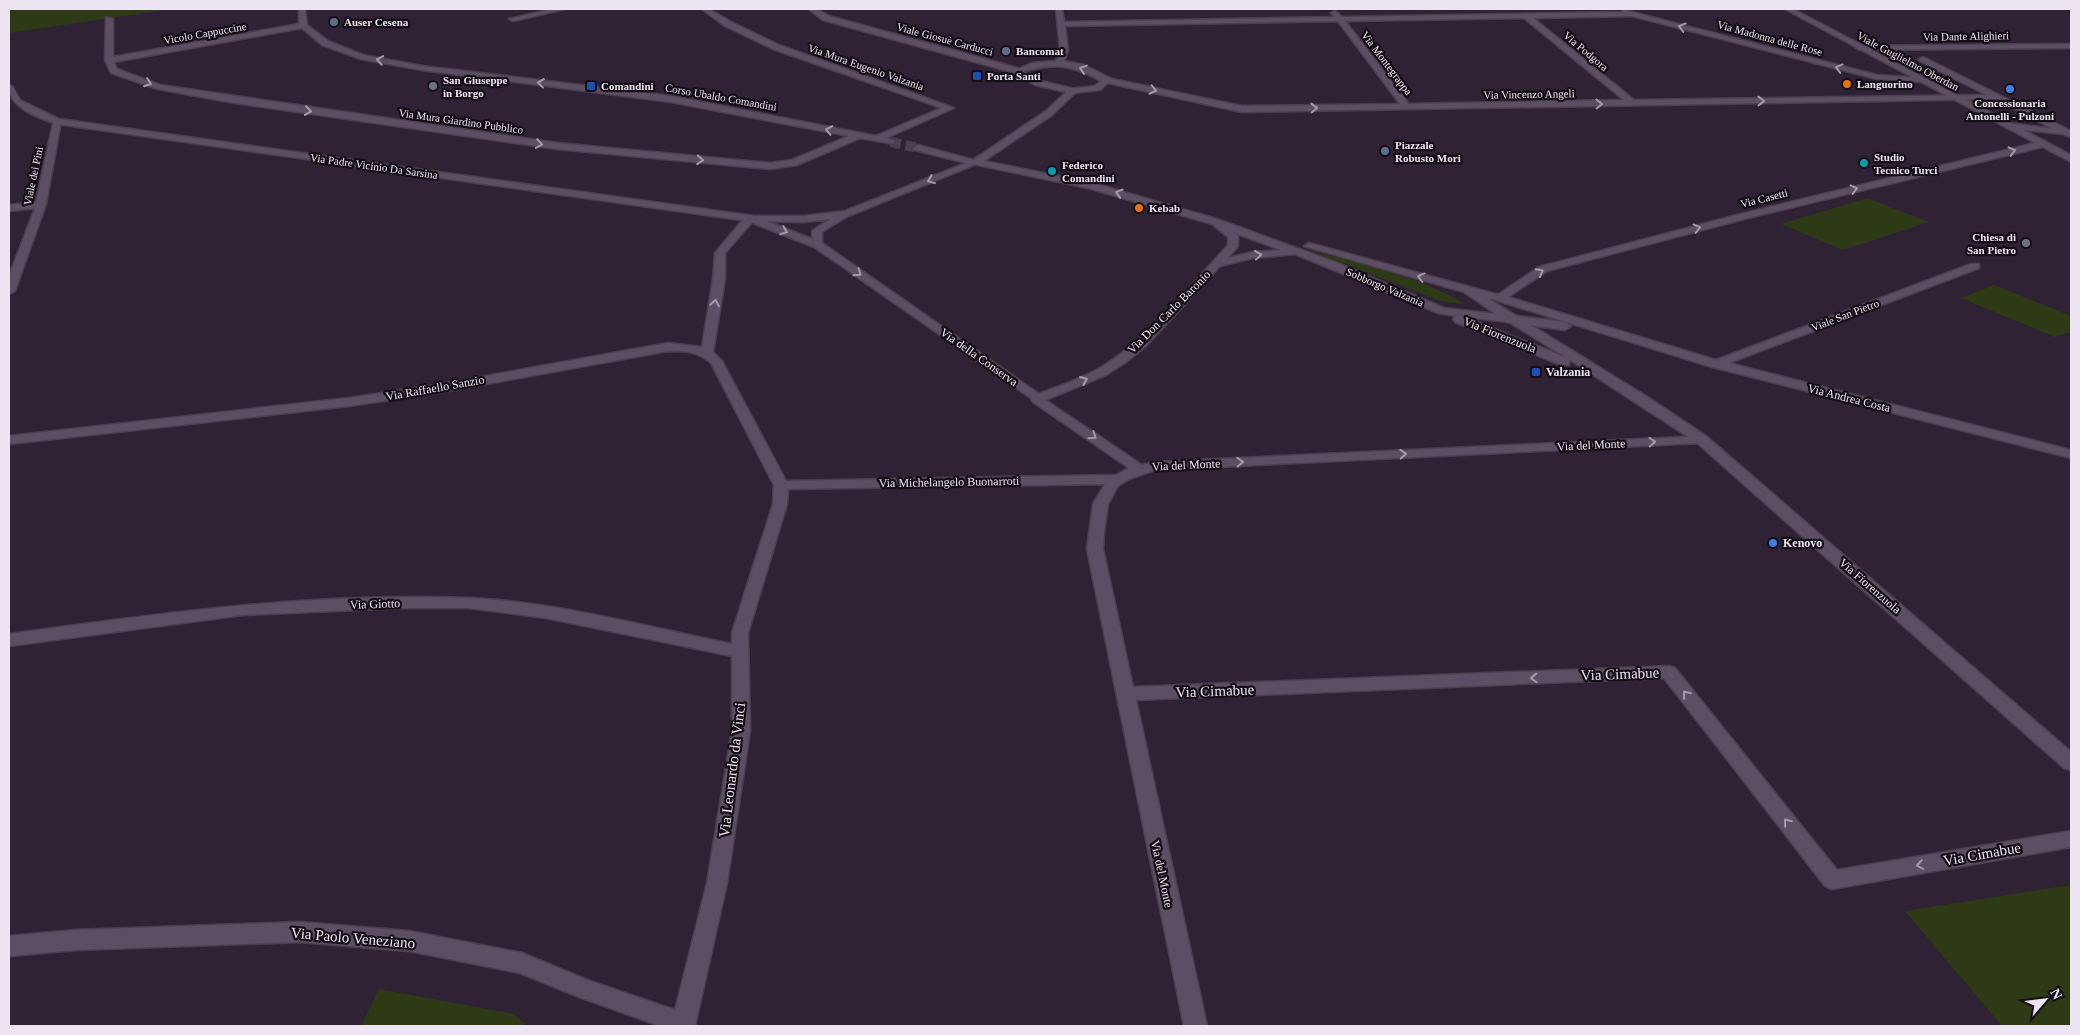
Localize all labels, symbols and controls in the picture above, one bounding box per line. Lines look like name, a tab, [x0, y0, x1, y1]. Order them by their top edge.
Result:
marker: Auser Cesena	[328, 16, 340, 28]
place label: Auser Cesena	[344, 16, 409, 28]
street label: Via Madonna delle Rose	[1716, 18, 1824, 58]
street label: Vicolo Cappuccine	[163, 20, 247, 46]
street label: Viale Giosuè Carducci	[895, 20, 995, 58]
one-way arrow	[1677, 22, 1686, 33]
street label: Via Montegrappa	[1359, 29, 1415, 97]
street label: Via Podgora	[1561, 29, 1611, 73]
street label: Viale Guglielmo Oberdan	[1855, 29, 1961, 93]
street label: Via Dante Alighieri	[1923, 29, 2009, 43]
street label: Via Mura Eugenio Valzania	[807, 42, 926, 93]
marker: Bancomat	[1000, 45, 1012, 57]
place label: Bancomat	[1016, 45, 1064, 57]
one-way arrow	[375, 56, 384, 66]
one-way arrow	[1836, 63, 1844, 73]
one-way arrow	[1080, 65, 1088, 75]
marker: Porta Santi	[971, 70, 983, 82]
place label: Porta Santi	[987, 70, 1040, 82]
place label: San Giuseppe in Borgo	[443, 74, 508, 99]
one-way arrow	[144, 77, 152, 87]
one-way arrow	[536, 78, 544, 89]
marker: Languorino	[1841, 78, 1853, 90]
place label: Languorino	[1857, 78, 1913, 90]
marker: San Giuseppe in Borgo	[427, 80, 439, 92]
marker: Comandini	[585, 80, 597, 92]
place label: Comandini	[601, 80, 654, 92]
street label: Corso Ubaldo Comandini	[664, 81, 778, 113]
marker: Concessionaria Antonelli - Pulzoni	[2004, 83, 2016, 95]
one-way arrow	[1149, 84, 1158, 95]
street label: Via Vincenzo Angeli	[1483, 87, 1575, 101]
one-way arrow	[1758, 96, 1765, 106]
place label: Concessionaria Antonelli - Pulzoni	[1966, 97, 2054, 122]
one-way arrow	[1595, 99, 1603, 109]
one-way arrow	[1310, 103, 1318, 113]
one-way arrow	[304, 105, 313, 115]
street label: Via Mura Giardino Pubblico	[398, 106, 524, 136]
one-way arrow	[825, 125, 834, 135]
one-way arrow	[535, 138, 543, 149]
place label: Piazzale Robusto Mori	[1395, 139, 1461, 164]
street label: Viale dei Pini	[21, 145, 45, 207]
marker: Piazzale Robusto Mori	[1379, 145, 1391, 157]
one-way arrow	[2008, 146, 2017, 157]
street label: Via Padre Vicinio Da Sarsina	[309, 151, 439, 181]
place label: Studio Tecnico Turci	[1874, 151, 1937, 176]
one-way arrow	[697, 154, 705, 165]
marker: Studio Tecnico Turci	[1858, 157, 1870, 169]
place label: Federico Comandini	[1062, 159, 1115, 184]
marker: Federico Comandini	[1046, 165, 1058, 177]
one-way arrow	[927, 174, 935, 184]
one-way arrow	[1850, 184, 1859, 195]
street label: Via Casetti	[1739, 186, 1789, 210]
one-way arrow	[1115, 189, 1124, 199]
marker: Kebab	[1133, 202, 1145, 214]
place label: Kebab	[1149, 202, 1180, 214]
one-way arrow	[1692, 223, 1701, 234]
one-way arrow	[779, 224, 788, 235]
place label: Chiesa di San Pietro	[1967, 231, 2016, 256]
marker: Chiesa di San Pietro	[2020, 237, 2032, 249]
one-way arrow	[1254, 250, 1262, 261]
street label: Sobborgo Valzania	[1344, 265, 1426, 309]
one-way arrow	[852, 267, 862, 276]
street label: Via Don Carlo Baronio	[1125, 268, 1213, 356]
one-way arrow	[1535, 268, 1544, 278]
one-way arrow	[1417, 272, 1426, 283]
street label: Viale San Pietro	[1810, 296, 1881, 333]
one-way arrow	[709, 299, 719, 307]
street label: Via Fiorenzuola	[1462, 314, 1539, 356]
street label: Via della Conserva	[938, 325, 1021, 389]
place label: Valzania	[1546, 365, 1590, 379]
marker: Valzania	[1530, 366, 1542, 378]
street label: Via Raffaello Sanzio	[385, 372, 485, 404]
one-way arrow	[1079, 376, 1088, 387]
street label: Via Andrea Costa	[1806, 381, 1892, 415]
one-way arrow	[1087, 430, 1097, 439]
street label: Via del Monte	[1556, 436, 1626, 454]
one-way arrow	[1648, 436, 1656, 447]
one-way arrow	[1399, 449, 1407, 460]
street label: Via del Monte	[1151, 456, 1221, 474]
one-way arrow	[1236, 456, 1244, 467]
street label: Via Michelangelo Buonarroti	[879, 474, 1020, 490]
place label: Kenovo	[1783, 536, 1822, 550]
marker: Kenovo	[1767, 537, 1779, 549]
street label: Via Fiorenzuola	[1836, 555, 1904, 617]
street label: Via Giotto	[350, 596, 400, 612]
street label: Via Cimabue	[1580, 665, 1660, 683]
one-way arrow	[1530, 672, 1538, 683]
street label: Via Cimabue	[1175, 682, 1255, 700]
one-way arrow	[1684, 691, 1692, 700]
street label: Via Leonardo da Vinci	[716, 702, 748, 838]
one-way arrow	[1784, 819, 1792, 828]
street label: Via del Monte	[1148, 839, 1176, 909]
street label: Via Cimabue	[1942, 839, 2022, 869]
one-way arrow	[1915, 859, 1924, 869]
street label: Via Paolo Veneziano	[290, 925, 416, 951]
north arrow	[2020, 975, 2070, 1025]
text: N	[2047, 986, 2065, 1002]

